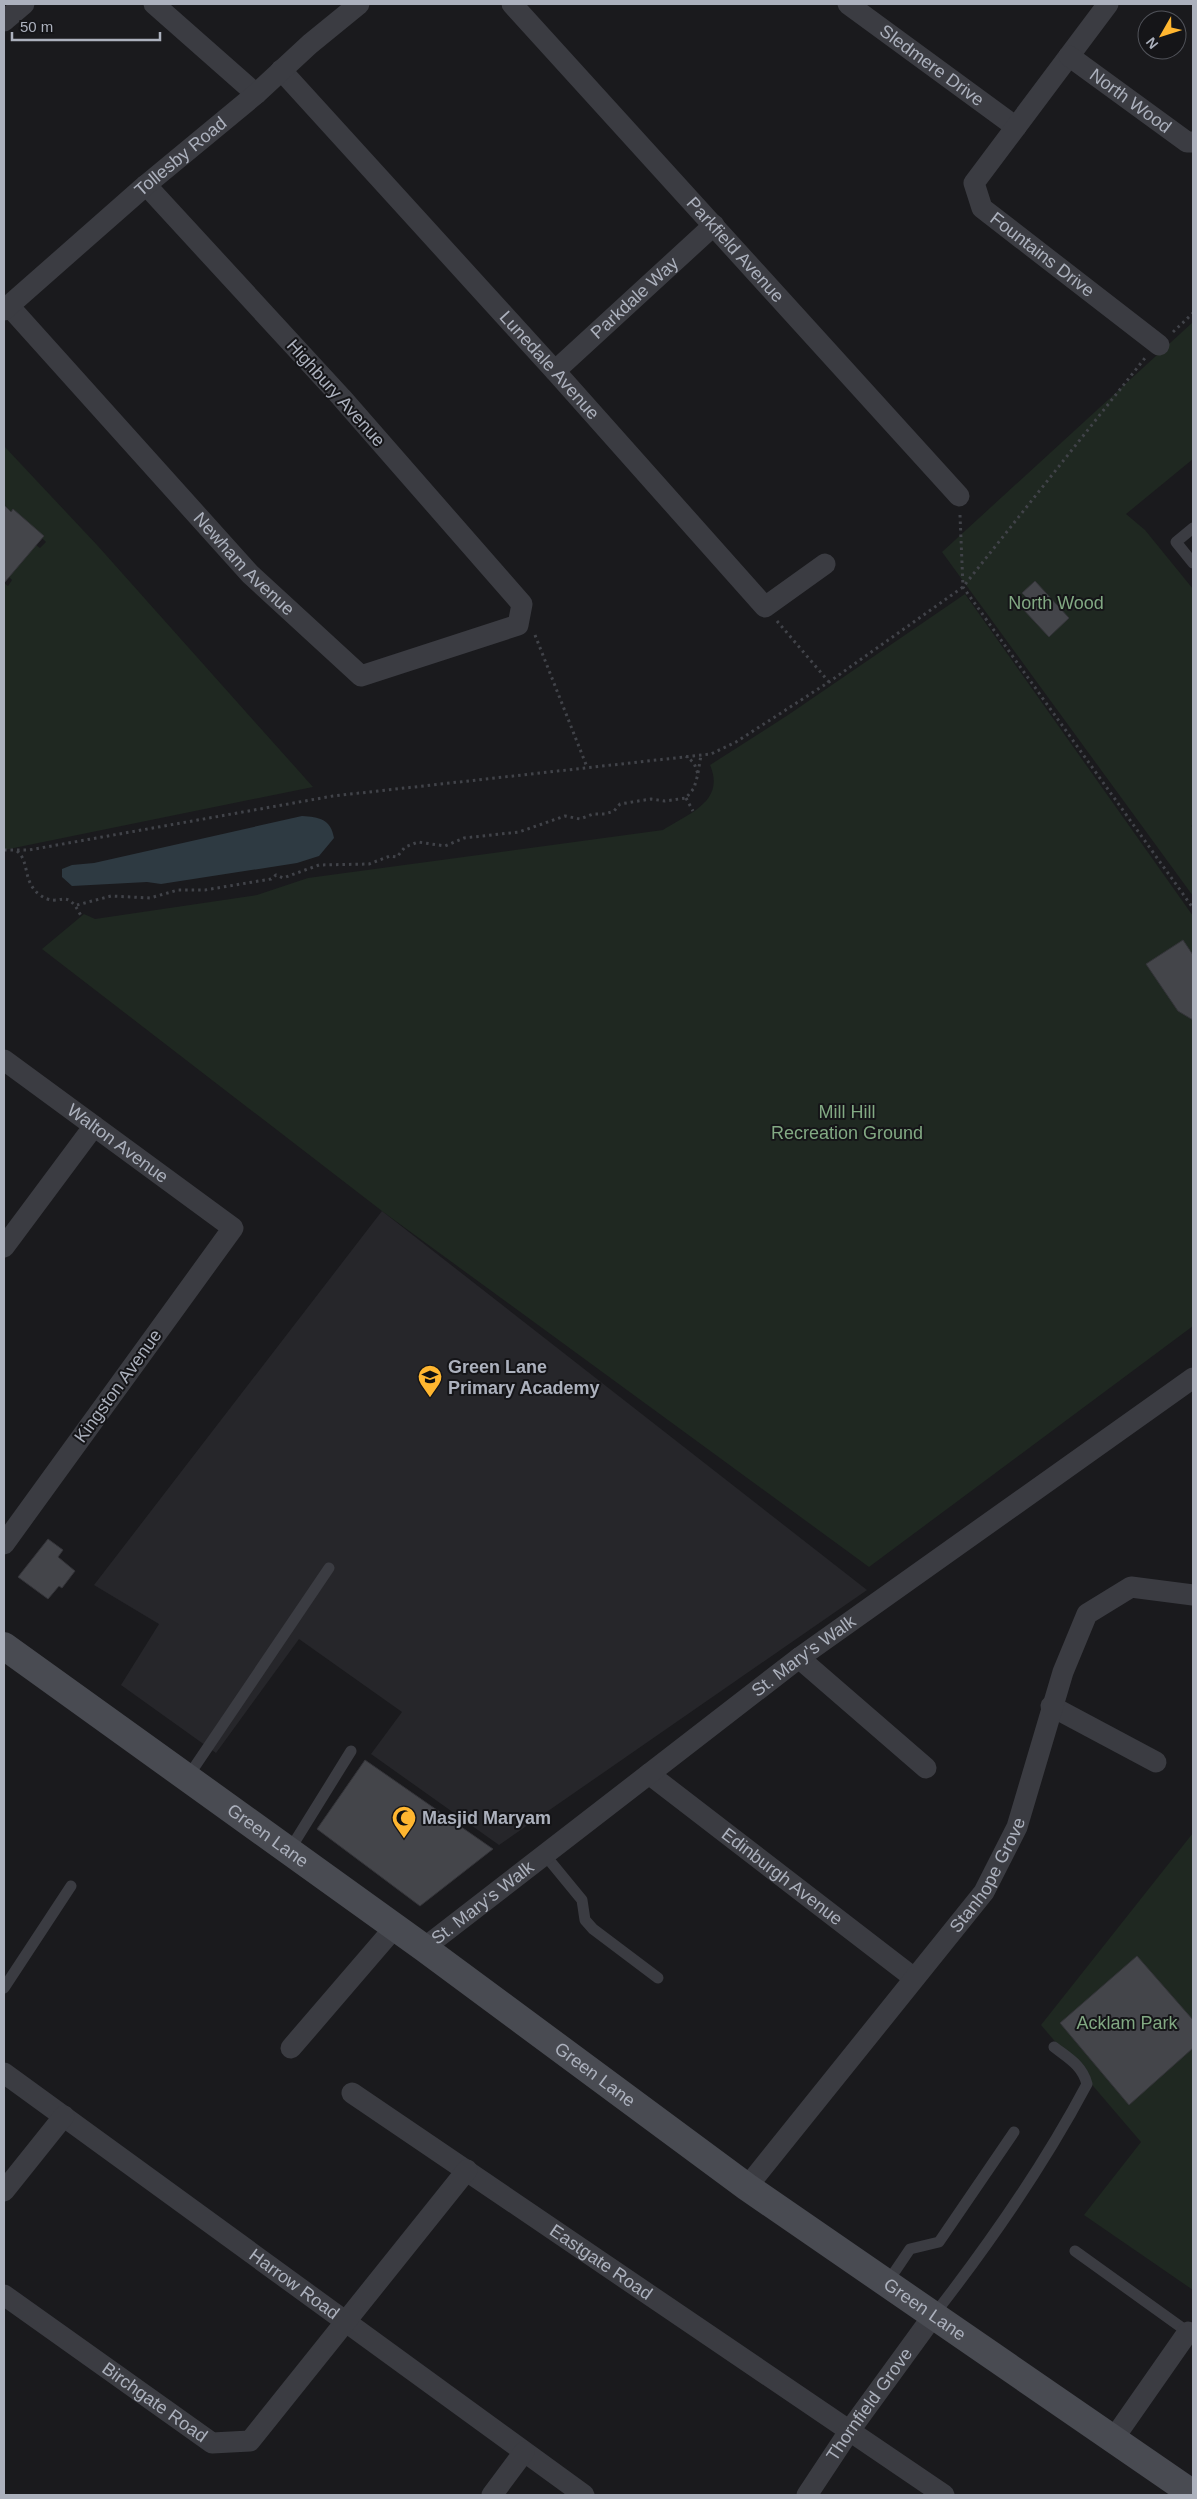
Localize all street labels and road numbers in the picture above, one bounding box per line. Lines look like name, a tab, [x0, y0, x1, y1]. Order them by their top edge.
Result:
street label: Sledmere Drive	[876, 21, 988, 110]
street label: North Wood	[1086, 64, 1175, 137]
street label: Tollesby Road	[131, 113, 230, 200]
street label: Parkfield Avenue	[683, 193, 788, 306]
street label: Fountains Drive	[986, 208, 1098, 301]
street label: Parkdale Way	[587, 253, 682, 343]
street label: Lunedale Avenue	[495, 307, 603, 424]
street label: Highbury Avenue	[283, 335, 389, 451]
street label: Newham Avenue	[190, 508, 298, 620]
street label: Walton Avenue	[63, 1100, 172, 1187]
street label: Kingston Avenue	[70, 1326, 166, 1446]
street label: St. Mary's Walk	[748, 1611, 860, 1701]
street label: Green Lane	[223, 1800, 312, 1872]
street label: Stanhope Grove	[946, 1815, 1029, 1936]
street label: Edinburgh Avenue	[718, 1824, 846, 1929]
street label: St. Mary's Walk	[427, 1856, 538, 1949]
street label: Green Lane	[551, 2038, 639, 2111]
street label: Eastgate Road	[546, 2220, 656, 2304]
street label: Harrow Road	[246, 2245, 343, 2324]
street label: Green Lane	[880, 2274, 970, 2345]
street label: Thornfield Grove	[822, 2344, 916, 2465]
street label: Birchgate Road	[98, 2358, 211, 2446]

